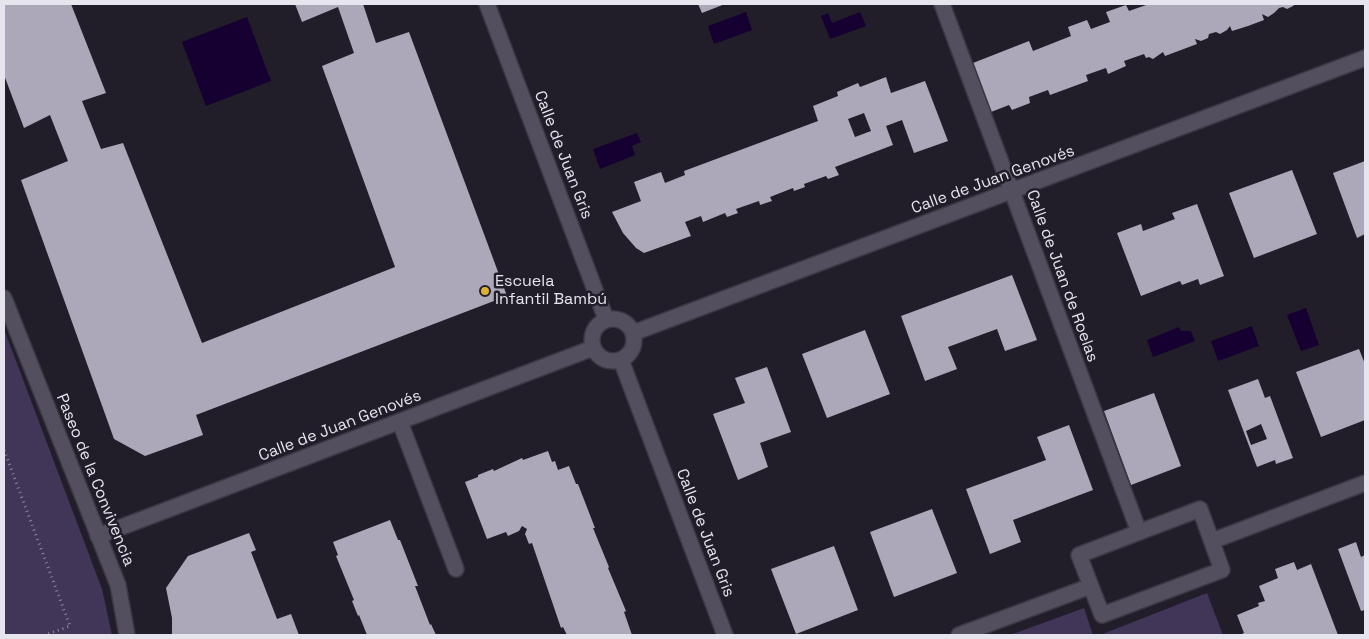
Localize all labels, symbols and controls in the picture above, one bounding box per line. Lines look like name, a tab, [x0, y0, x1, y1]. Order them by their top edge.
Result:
street label: Calle de Juan Gris	[530, 88, 596, 222]
street label: Calle de Juan Genovés	[909, 141, 1077, 219]
street label: Calle de Juan de Roelas	[1022, 187, 1102, 365]
place label: Escuela Infantil Bambú	[495, 272, 607, 310]
marker: Escuela Infantil Bambú	[479, 285, 491, 297]
street label: Calle de Juan Genovés	[256, 386, 424, 466]
street label: Paseo de la Convivencia	[52, 391, 138, 569]
street label: Calle de Juan Gris	[672, 466, 738, 600]

